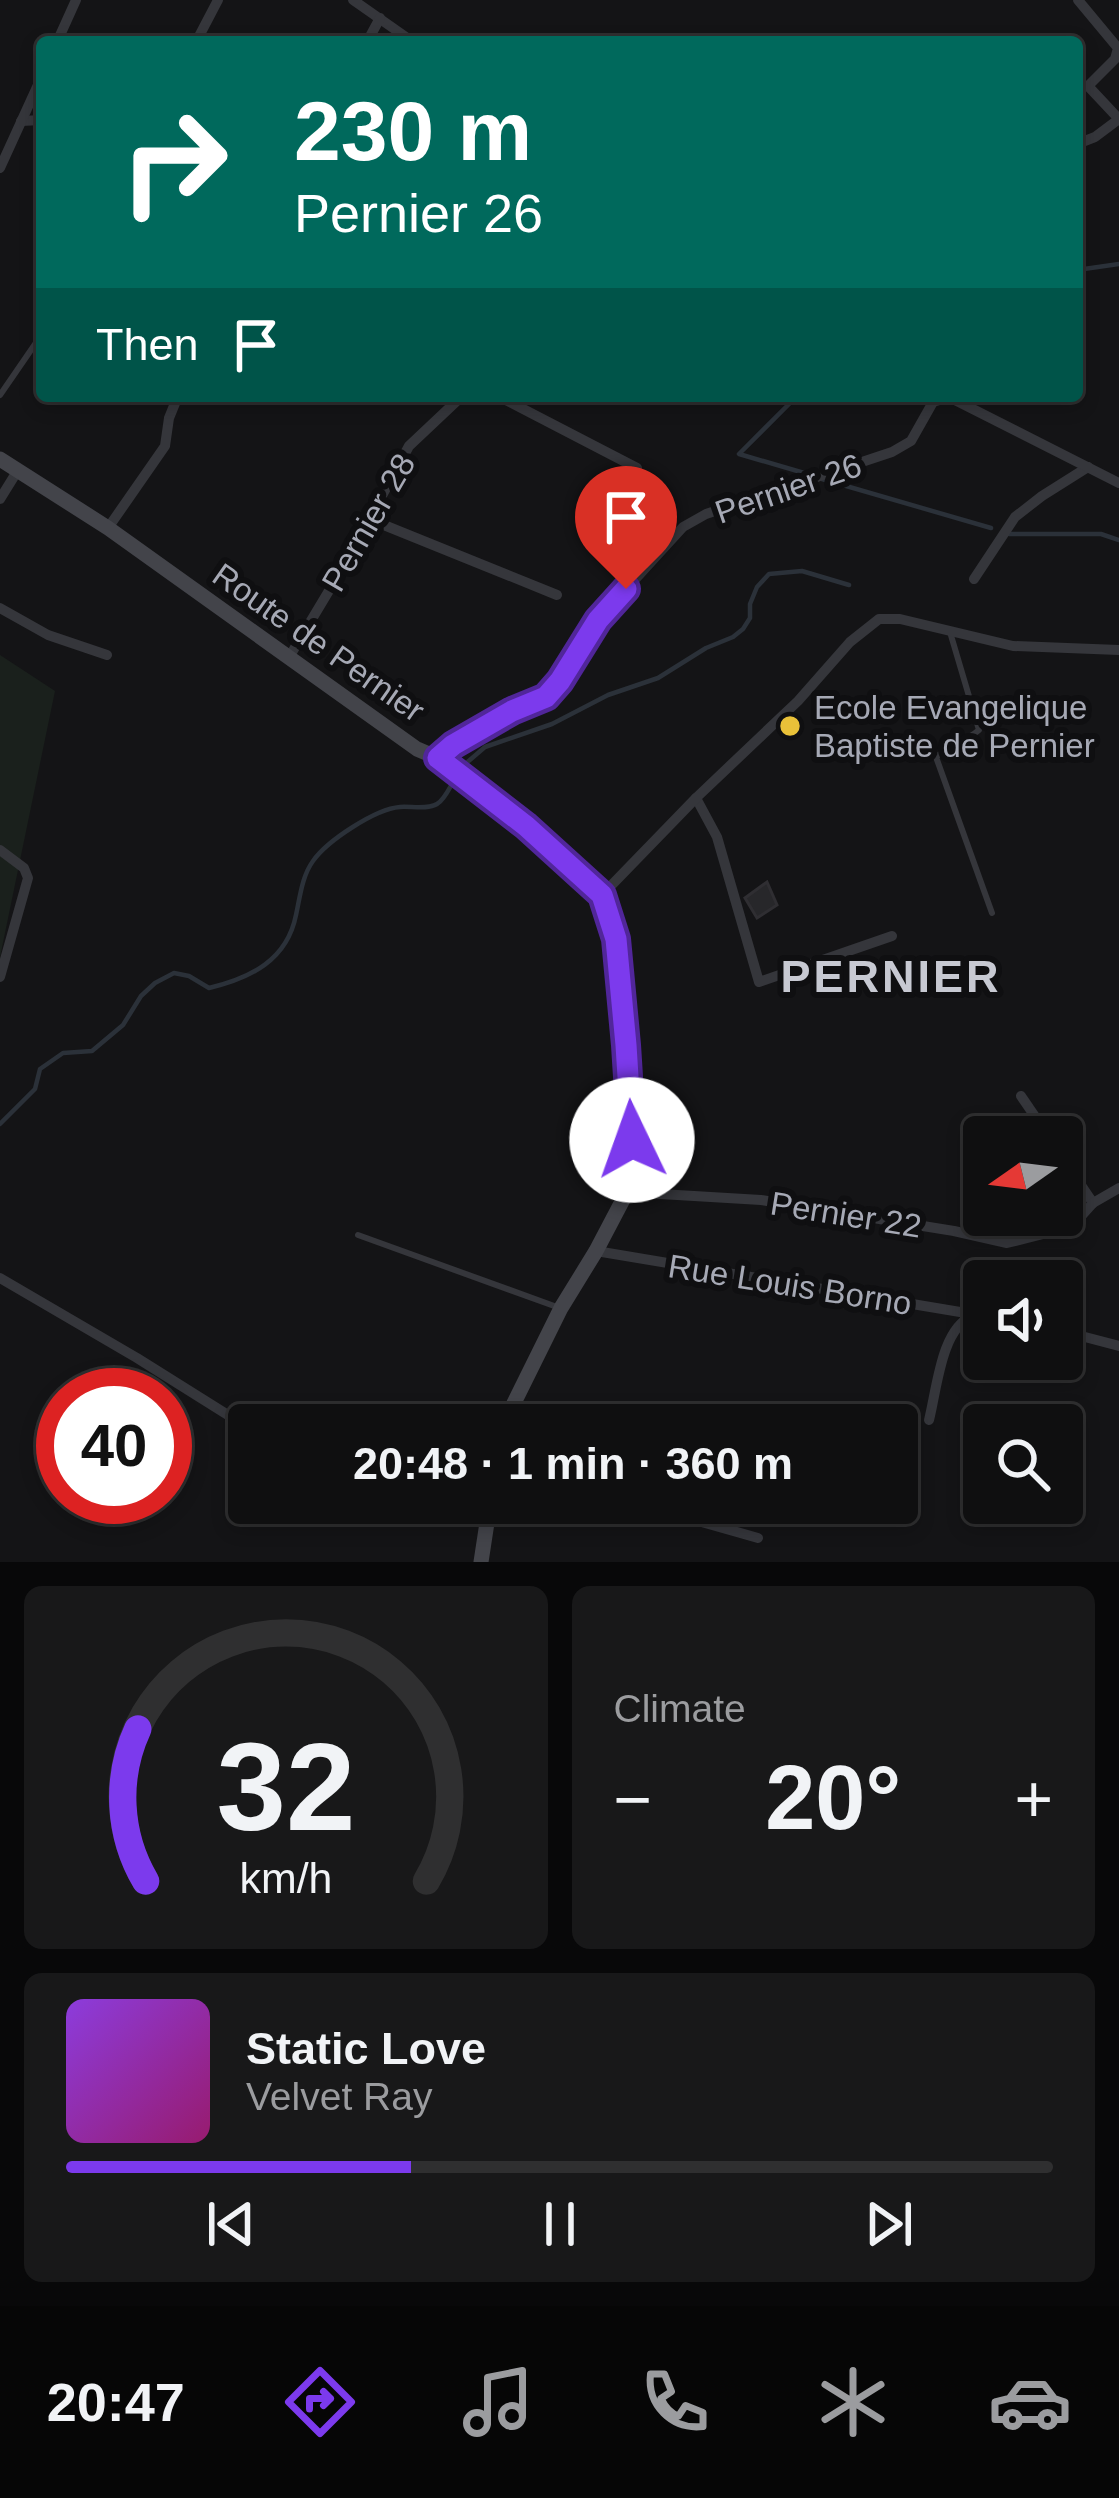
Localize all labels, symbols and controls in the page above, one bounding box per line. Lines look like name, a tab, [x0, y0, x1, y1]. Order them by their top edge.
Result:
icon: right	[96, 84, 252, 240]
text: 230 m	[294, 84, 532, 178]
text: Pernier 26	[294, 183, 543, 243]
icon: arrive	[223, 312, 289, 378]
text: Then	[96, 319, 199, 370]
street label: Pernier 26	[710, 446, 866, 531]
street label: Pernier 28	[314, 447, 423, 597]
pin	[575, 466, 677, 589]
icon: arrive	[593, 484, 659, 550]
street label: Route de Pernier	[206, 556, 432, 729]
place label: Ecole Evangelique Baptiste de Pernier	[814, 689, 1095, 764]
marker: Ecole Evangelique Baptiste de Pernier	[777, 713, 803, 739]
district label: PERNIER	[780, 951, 1002, 1002]
position arrow	[569, 1077, 695, 1203]
north arrow	[963, 1116, 1083, 1236]
map controls	[963, 1116, 1083, 1524]
street label: Pernier 22	[768, 1184, 924, 1245]
street label: Rue Louis Borno	[666, 1247, 914, 1322]
button: sound	[963, 1260, 1083, 1380]
speed limit sign: 40	[36, 1368, 192, 1524]
button: search	[963, 1404, 1083, 1524]
text: 20:48 · 1 min · 360 m	[353, 1438, 793, 1489]
text: Climate	[614, 1687, 746, 1730]
text: 32	[216, 1717, 355, 1856]
text: 20°	[765, 1748, 901, 1848]
text: −	[614, 1762, 652, 1836]
text: +	[1014, 1762, 1053, 1836]
text: km/h	[239, 1853, 332, 1901]
text: Static Love	[246, 2023, 486, 2074]
text: Velvet Ray	[246, 2075, 432, 2118]
icon: previous	[198, 2191, 264, 2257]
icon: pause	[527, 2191, 593, 2257]
icon: next	[856, 2191, 922, 2257]
icon: directions	[278, 2360, 362, 2444]
icon: music	[456, 2360, 540, 2444]
icon: phone	[633, 2360, 717, 2444]
icon: climate	[811, 2360, 895, 2444]
icon: car	[988, 2360, 1072, 2444]
text: 20:47	[47, 2372, 185, 2432]

